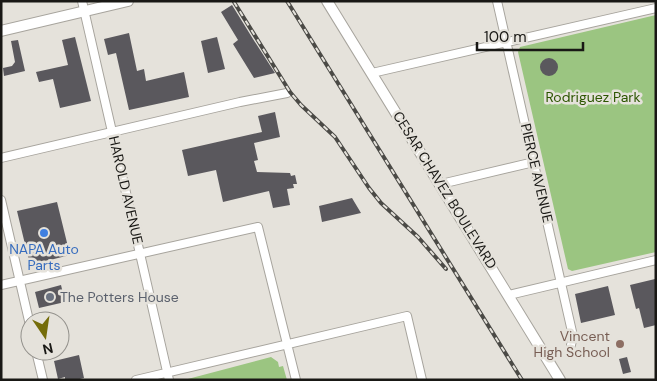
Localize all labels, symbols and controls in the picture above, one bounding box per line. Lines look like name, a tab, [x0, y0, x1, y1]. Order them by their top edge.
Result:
scale bar	[477, 20, 583, 52]
text: 100 m	[484, 27, 527, 47]
park label: Rodriguez Park	[545, 88, 641, 106]
street label: CESAR CHAVEZ BOULEVARD	[389, 108, 501, 272]
street label: PIERCE AVENUE	[517, 122, 557, 224]
street label: HAROLD AVENUE	[105, 134, 147, 246]
marker: NAPA Auto Parts	[38, 227, 50, 239]
place label: NAPA Auto Parts	[9, 240, 79, 274]
place label: The Potters House	[60, 288, 179, 306]
marker: The Potters House	[44, 291, 56, 303]
north arrow	[20, 311, 70, 361]
place label: Vincent High School	[534, 327, 610, 361]
marker: Vincent High School	[614, 338, 626, 350]
text: N	[41, 339, 55, 359]

